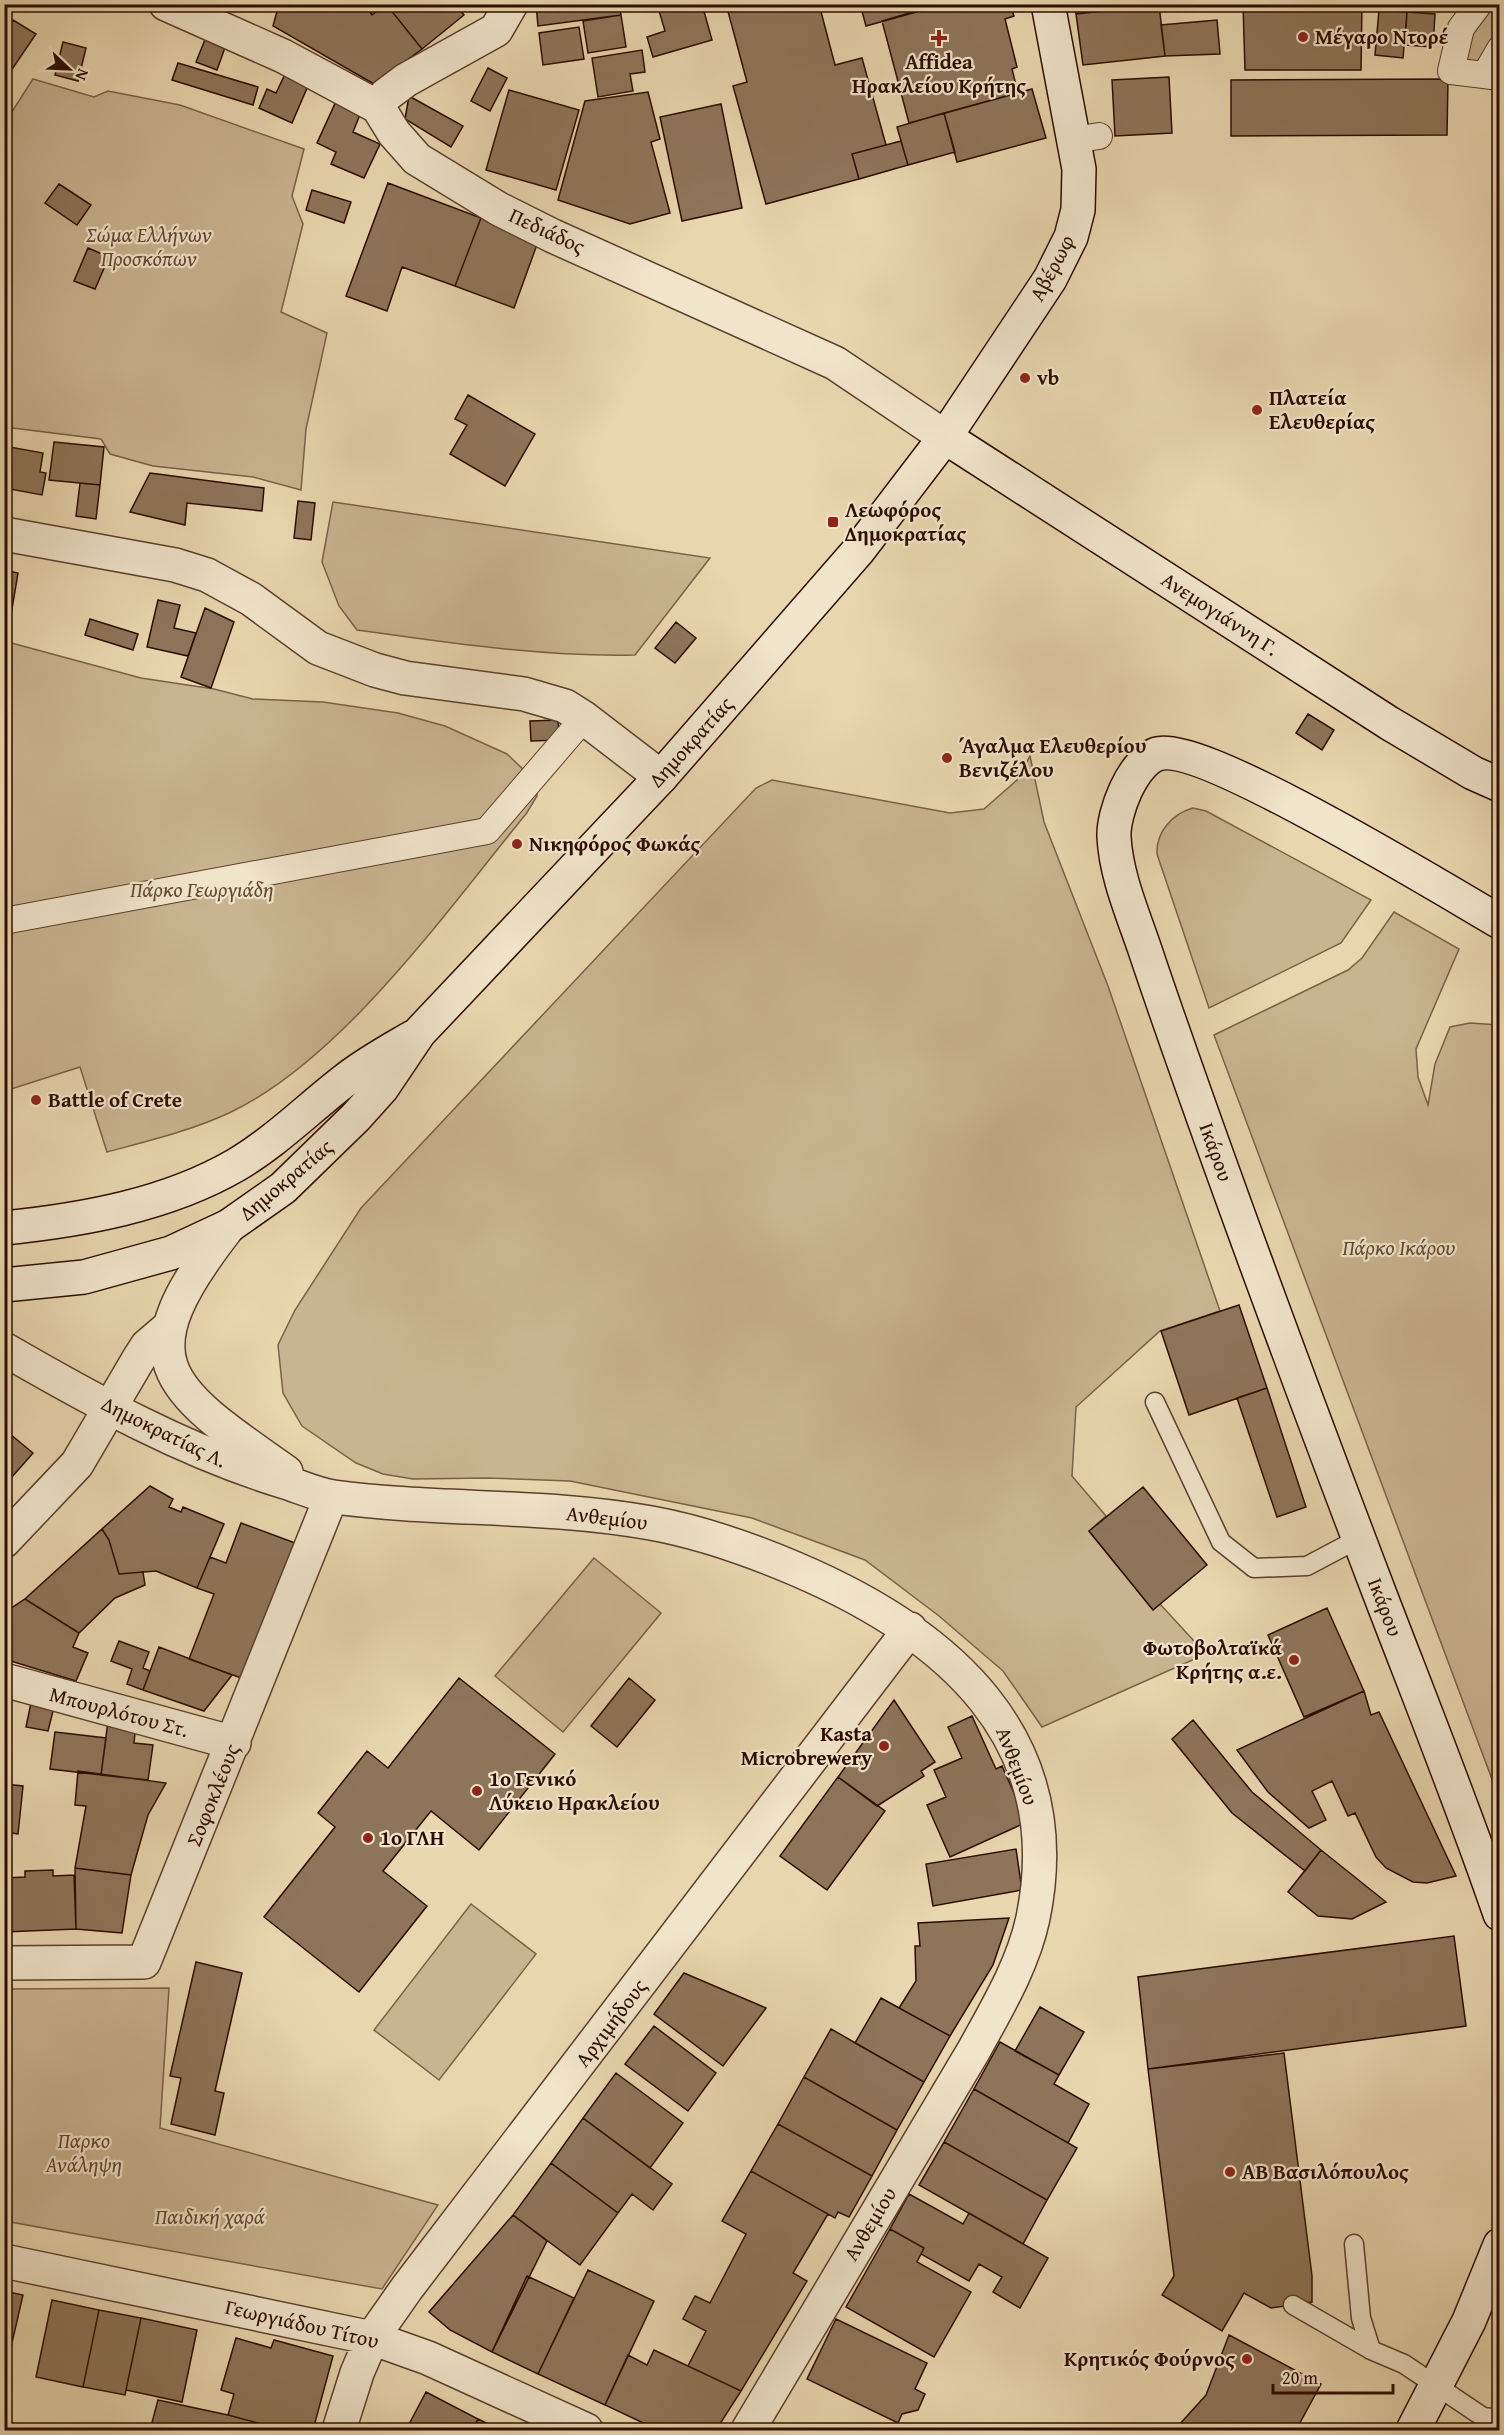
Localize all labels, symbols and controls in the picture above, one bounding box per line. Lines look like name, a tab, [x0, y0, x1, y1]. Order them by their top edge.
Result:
place label: Μέγαρο Ντορέ	[1315, 21, 1449, 52]
marker: Affidea Ηρακλείου Κρήτης	[930, 29, 948, 47]
marker: Μέγαρο Ντορέ	[1296, 30, 1310, 44]
north arrow	[39, 39, 99, 99]
place label: Affidea Ηρακλείου Κρήτης	[852, 46, 1026, 101]
text: N	[70, 65, 96, 85]
street label: Πεδιάδος	[504, 199, 590, 262]
park label: Σώμα Ελλήνων Προσκόπων	[86, 219, 213, 274]
street label: Αβέρωφ	[1021, 229, 1082, 307]
place label: vb	[1037, 362, 1059, 393]
marker: vb	[1018, 371, 1032, 385]
place label: Πλατεία Ελευθερίας	[1269, 382, 1375, 437]
marker: Πλατεία Ελευθερίας	[1250, 403, 1264, 417]
place label: Λεωφόρος Δημοκρατίας	[844, 494, 966, 549]
marker: Λεωφόρος Δημοκρατίας	[826, 515, 840, 529]
street label: Ανεμογιάννη Γ.	[1156, 564, 1285, 663]
street label: Δημοκρατίας	[641, 689, 740, 794]
place label: Άγαλμα Ελευθερίου Βενιζέλου	[959, 730, 1146, 785]
marker: Άγαλμα Ελευθερίου Βενιζέλου	[940, 751, 954, 765]
place label: Νικηφόρος Φωκάς	[529, 828, 700, 859]
marker: Νικηφόρος Φωκάς	[510, 837, 524, 851]
park label: Πάρκο Γεωργιάδη	[129, 874, 274, 905]
place label: Battle of Crete	[48, 1084, 182, 1115]
marker: Battle of Crete	[29, 1093, 43, 1107]
street label: Ικάρου	[1192, 1118, 1241, 1186]
street label: Δημοκρατίας	[232, 1131, 339, 1228]
park label: Πάρκο Ικάρου	[1341, 1232, 1456, 1263]
street label: Δημοκρατίας Λ.	[96, 1388, 232, 1475]
street label: Ανθεμίου	[565, 1497, 650, 1538]
street label: Ικάρου	[1360, 1573, 1411, 1641]
place label: Φωτοβολταϊκά Κρήτης α.ε.	[1143, 1632, 1282, 1687]
marker: Φωτοβολταϊκά Κρήτης α.ε.	[1287, 1653, 1301, 1667]
street label: Μπουρλότου Στ.	[46, 1678, 192, 1745]
place label: Kasta Microbrewery	[741, 1718, 872, 1773]
street label: Ανθεμίου	[988, 1722, 1047, 1810]
street label: Σοφοκλέους	[178, 1739, 247, 1851]
marker: Kasta Microbrewery	[877, 1739, 891, 1753]
place label: 1ο Γενικό Λύκειο Ηρακλείου	[489, 1763, 660, 1818]
marker: 1ο Γενικό Λύκειο Ηρακλείου	[470, 1784, 484, 1798]
place label: 1o ΓΛΗ	[380, 1822, 444, 1853]
marker: 1o ΓΛΗ	[361, 1831, 375, 1845]
street label: Αρχιμήδους	[567, 1972, 654, 2073]
park label: Παρκο Ανάληψη	[45, 2125, 122, 2180]
place label: ΑΒ Βασιλόπουλος	[1242, 2156, 1409, 2187]
marker: ΑΒ Βασιλόπουλος	[1223, 2165, 1237, 2179]
street label: Ανθεμίου	[835, 2181, 904, 2267]
park label: Παιδική χαρά	[154, 2201, 265, 2232]
street label: Γεωργιάδου Τίτου	[222, 2291, 382, 2356]
place label: Κρητικός Φούρνος	[1064, 2343, 1235, 2374]
marker: Κρητικός Φούρνος	[1240, 2352, 1254, 2366]
scale bar	[1273, 2357, 1393, 2395]
text: 20 m	[1282, 2364, 1318, 2391]

